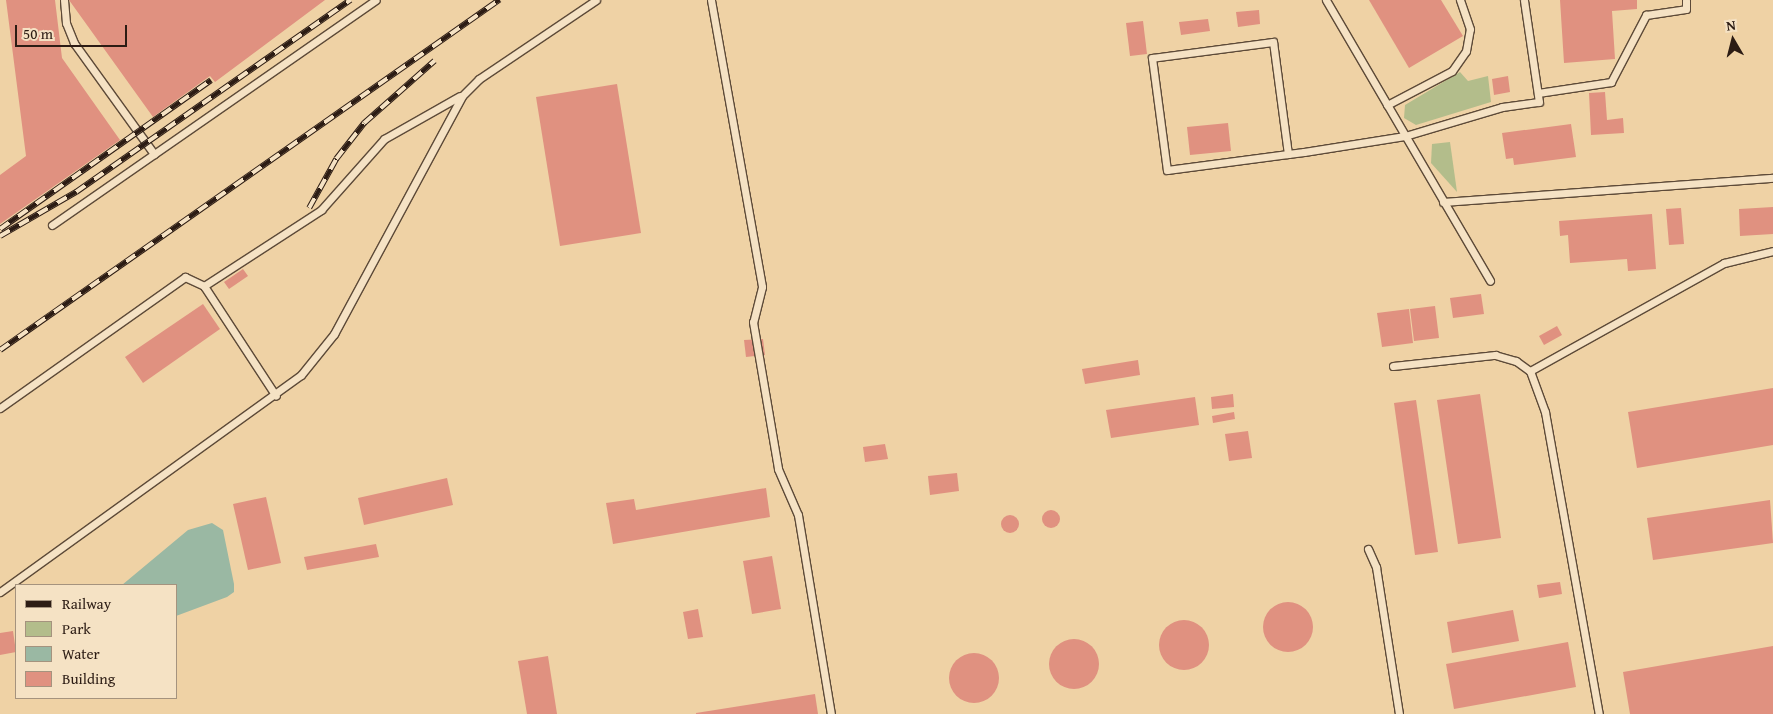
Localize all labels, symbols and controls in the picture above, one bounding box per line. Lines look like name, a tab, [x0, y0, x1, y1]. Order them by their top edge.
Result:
scale bar	[18, 15, 130, 47]
north arrow	[1708, 15, 1758, 65]
text: N	[1725, 15, 1737, 36]
text: 50 m	[23, 23, 53, 44]
legend	[15, 584, 178, 699]
text: Railway	[62, 593, 111, 614]
text: Park	[62, 618, 91, 639]
text: Water	[62, 643, 100, 664]
text: Building	[62, 668, 115, 689]

